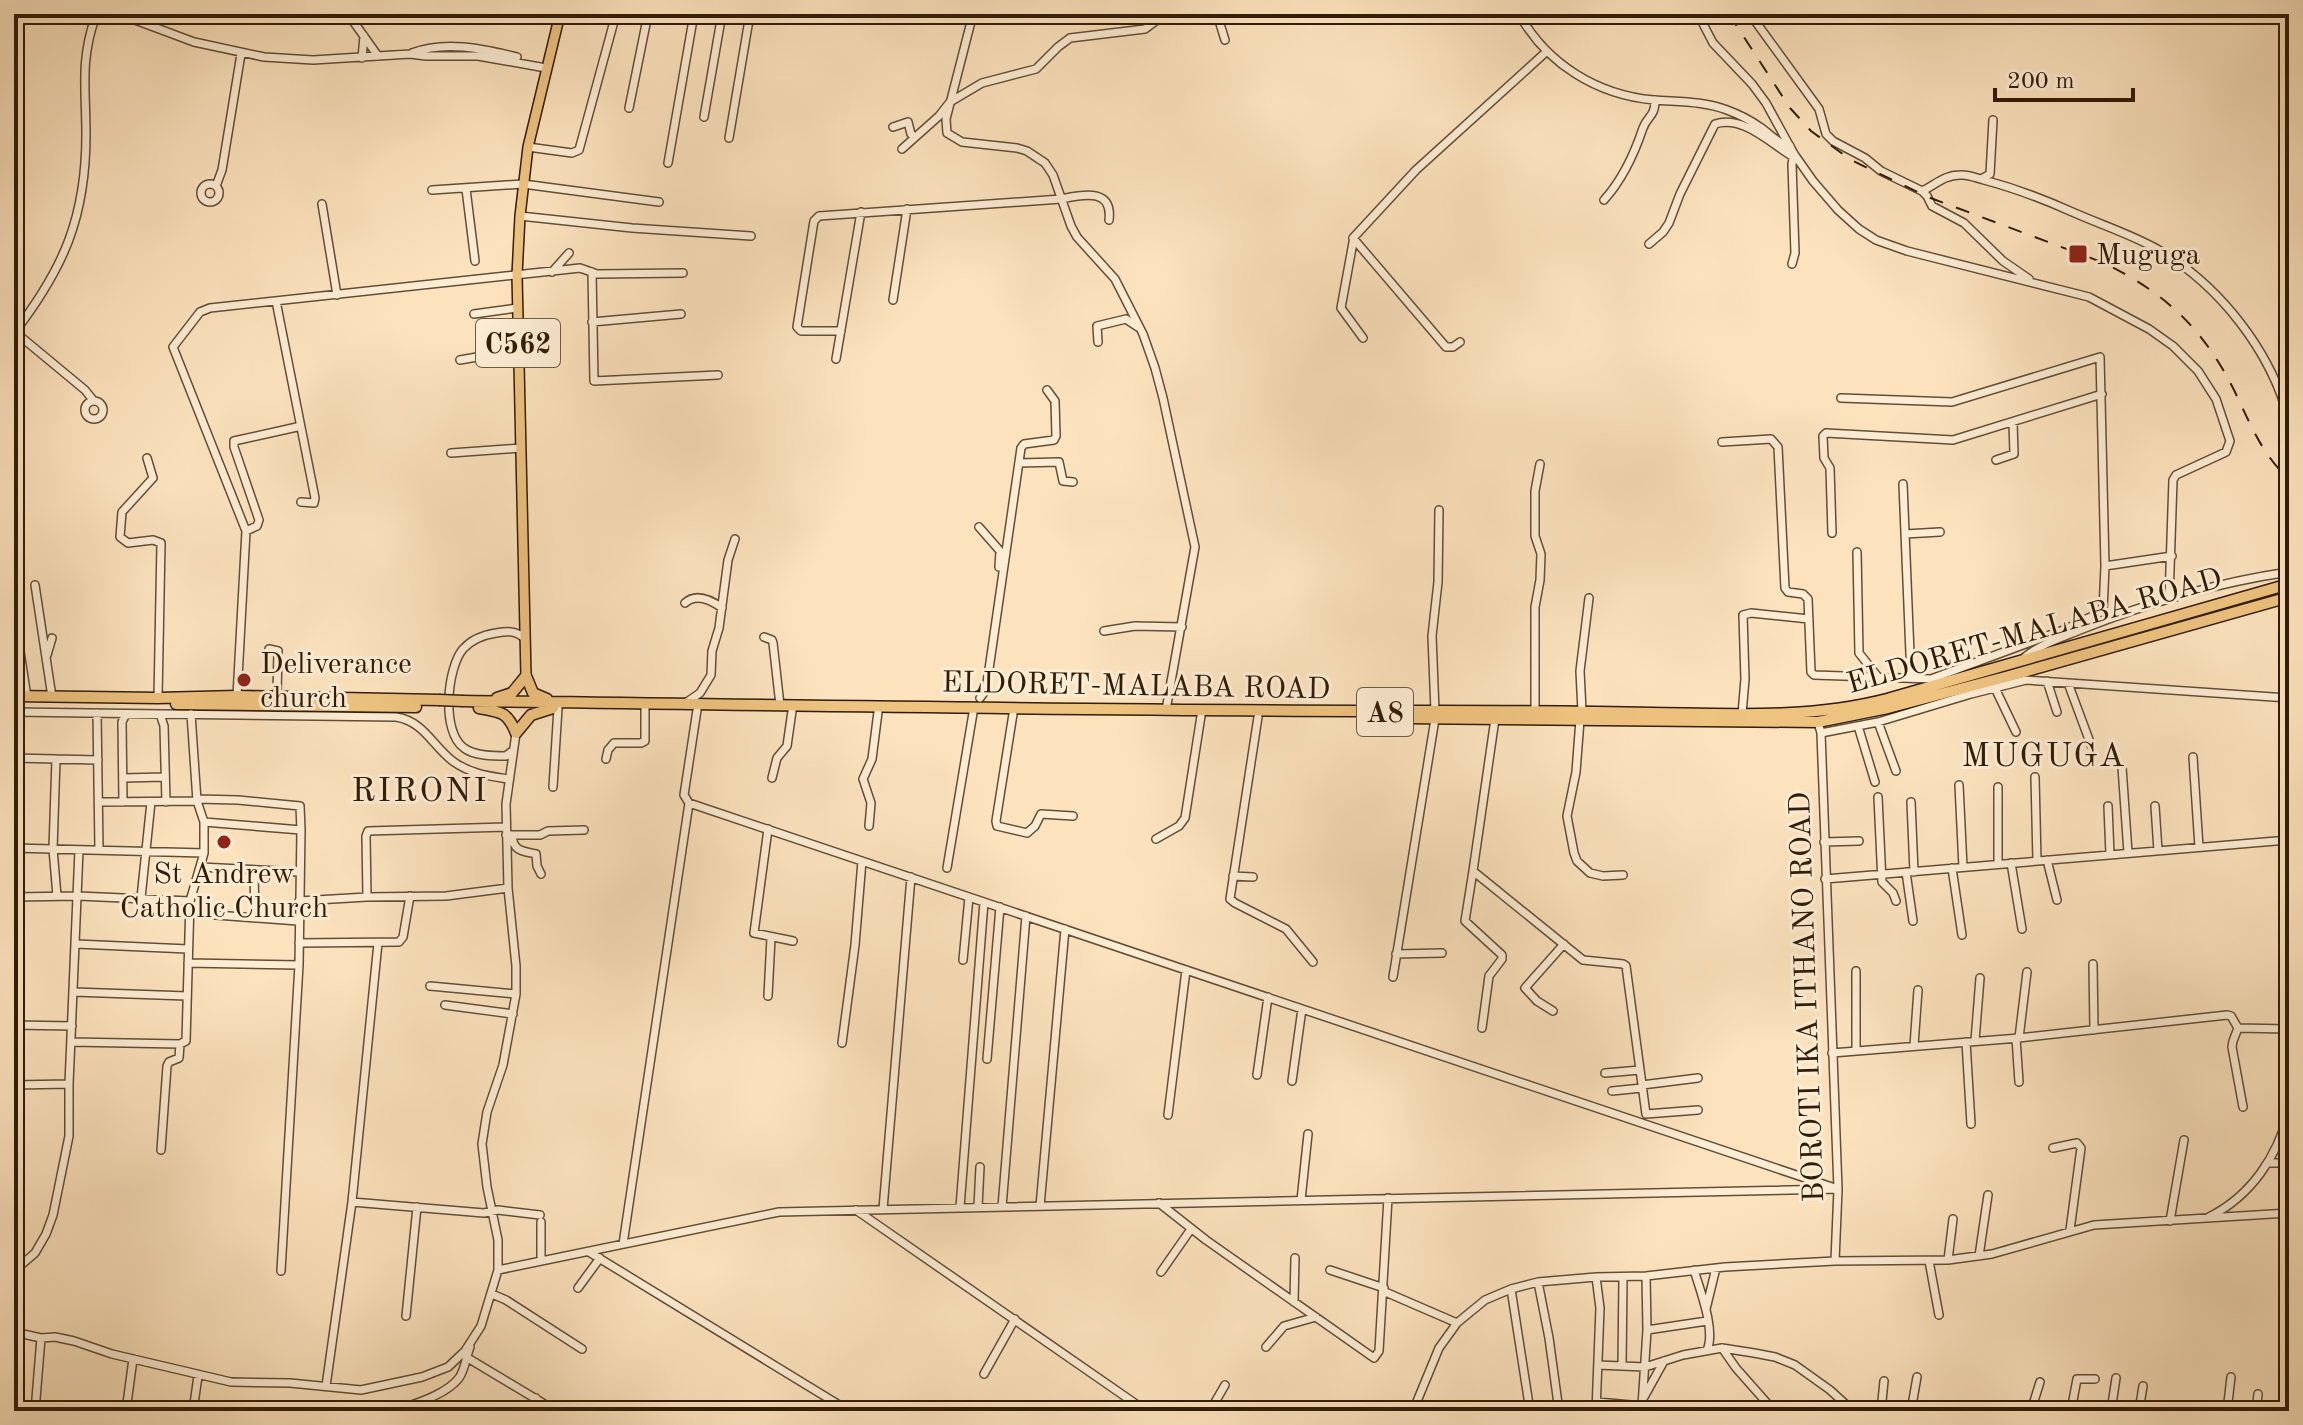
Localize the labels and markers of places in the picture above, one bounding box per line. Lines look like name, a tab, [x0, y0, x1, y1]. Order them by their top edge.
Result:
place label: Muguga	[2096, 241, 2201, 271]
marker: Muguga	[2067, 243, 2089, 265]
place label: Deliverance church	[260, 650, 412, 714]
marker: Deliverance church	[235, 671, 253, 689]
marker: St Andrew Catholic Church	[215, 833, 233, 851]
place label: St Andrew Catholic Church	[120, 860, 328, 924]

